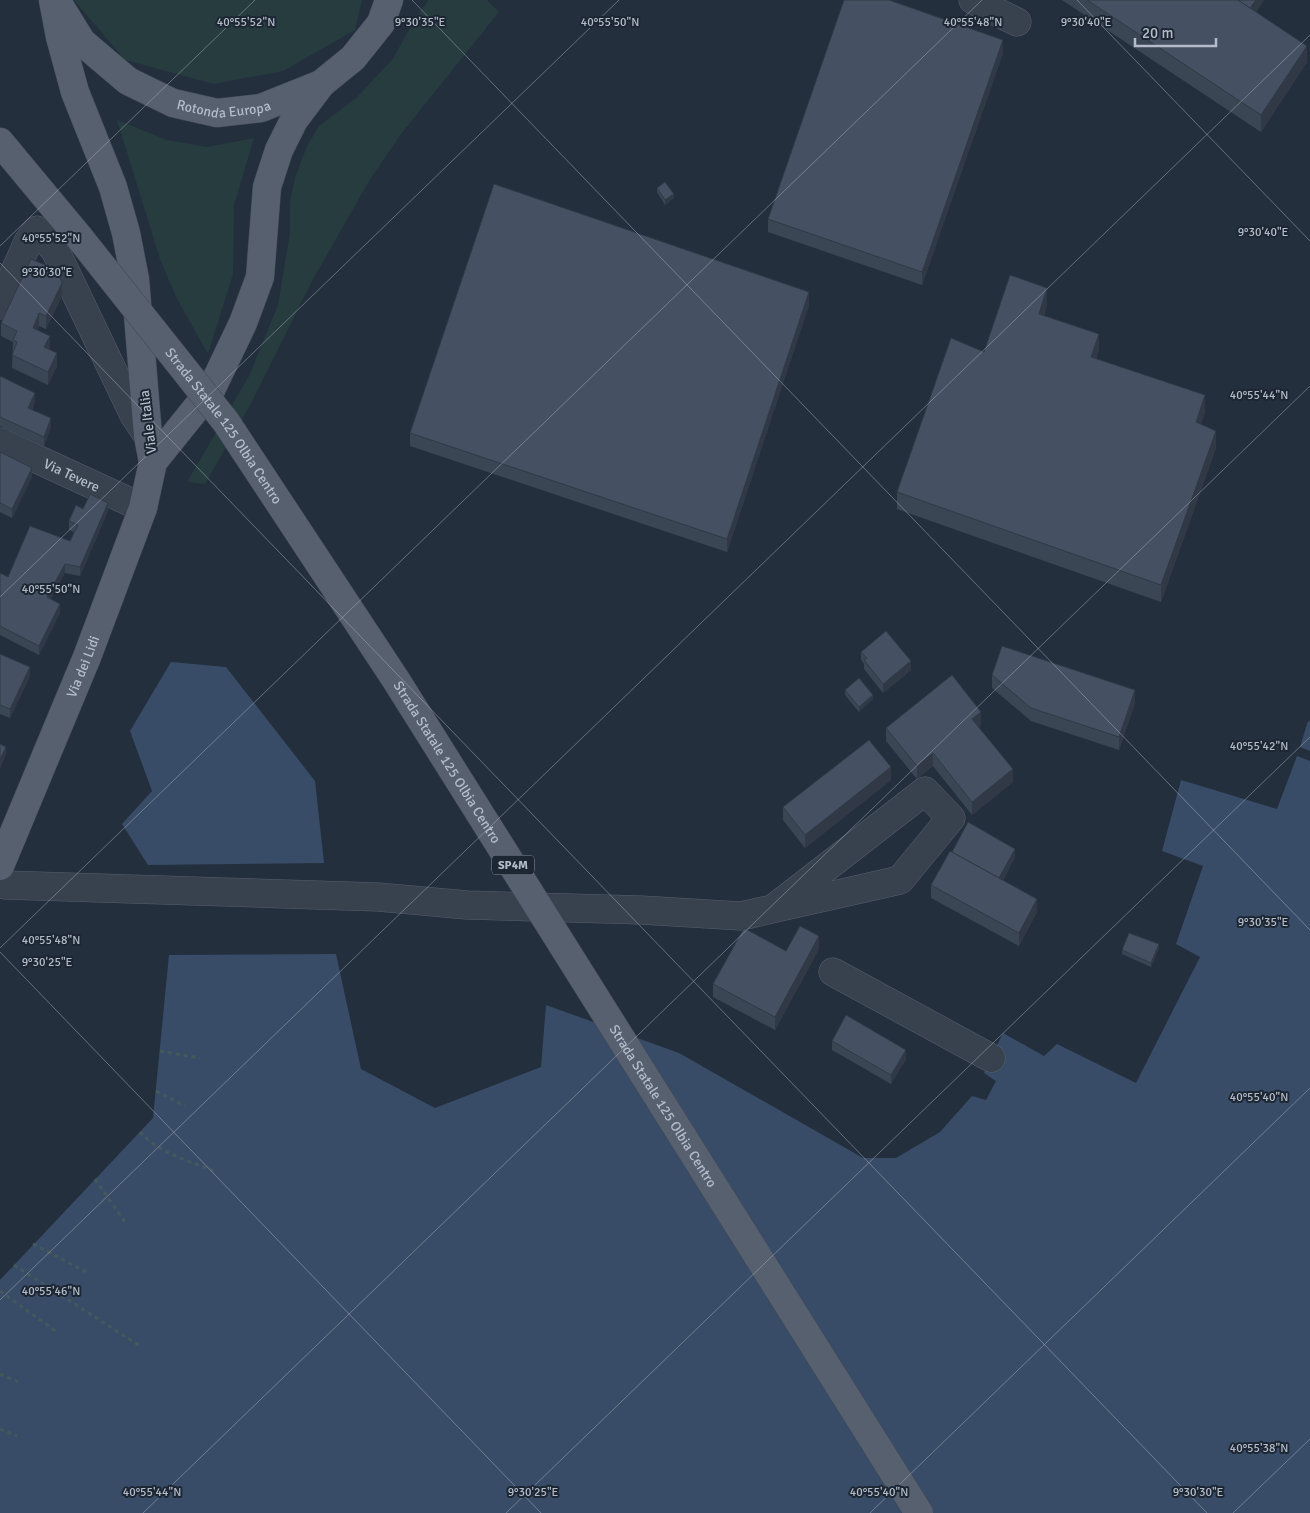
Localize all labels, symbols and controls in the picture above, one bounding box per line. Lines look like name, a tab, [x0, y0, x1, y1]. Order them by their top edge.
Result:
text: 40°55'52"N	[217, 15, 275, 30]
text: 9°30'35"E	[395, 15, 446, 30]
text: 40°55'50"N	[581, 15, 639, 30]
text: 40°55'48"N	[944, 15, 1002, 30]
text: 9°30'40"E	[1061, 15, 1112, 30]
scale bar	[1135, 15, 1216, 47]
text: 20 m	[1142, 24, 1173, 42]
street label: Rotonda Europa	[175, 96, 273, 122]
text: 9°30'40"E	[1238, 225, 1289, 240]
text: 40°55'52"N	[22, 231, 80, 246]
text: 9°30'30"E	[22, 265, 73, 280]
street label: Strada Statale 125 Olbia Centro	[162, 344, 286, 507]
text: 40°55'44"N	[1230, 388, 1288, 403]
street label: Viale Italia	[136, 389, 160, 455]
street label: Via Tevere	[41, 455, 102, 495]
text: 40°55'50"N	[22, 582, 80, 597]
street label: Via dei Lidi	[63, 633, 103, 700]
street label: Strada Statale 125 Olbia Centro	[390, 677, 505, 846]
text: 40°55'42"N	[1230, 739, 1288, 754]
road number: SP4M	[492, 856, 534, 874]
text: 9°30'35"E	[1238, 915, 1289, 930]
text: 40°55'48"N	[22, 933, 80, 948]
text: 9°30'25"E	[22, 955, 73, 970]
street label: Strada Statale 125 Olbia Centro	[606, 1021, 721, 1190]
text: 40°55'40"N	[1230, 1090, 1288, 1105]
text: 40°55'46"N	[22, 1284, 80, 1299]
text: 40°55'38"N	[1230, 1441, 1288, 1456]
text: 40°55'44"N	[123, 1485, 181, 1500]
text: 9°30'25"E	[508, 1485, 559, 1500]
text: 40°55'40"N	[850, 1485, 908, 1500]
text: 9°30'30"E	[1173, 1485, 1224, 1500]

